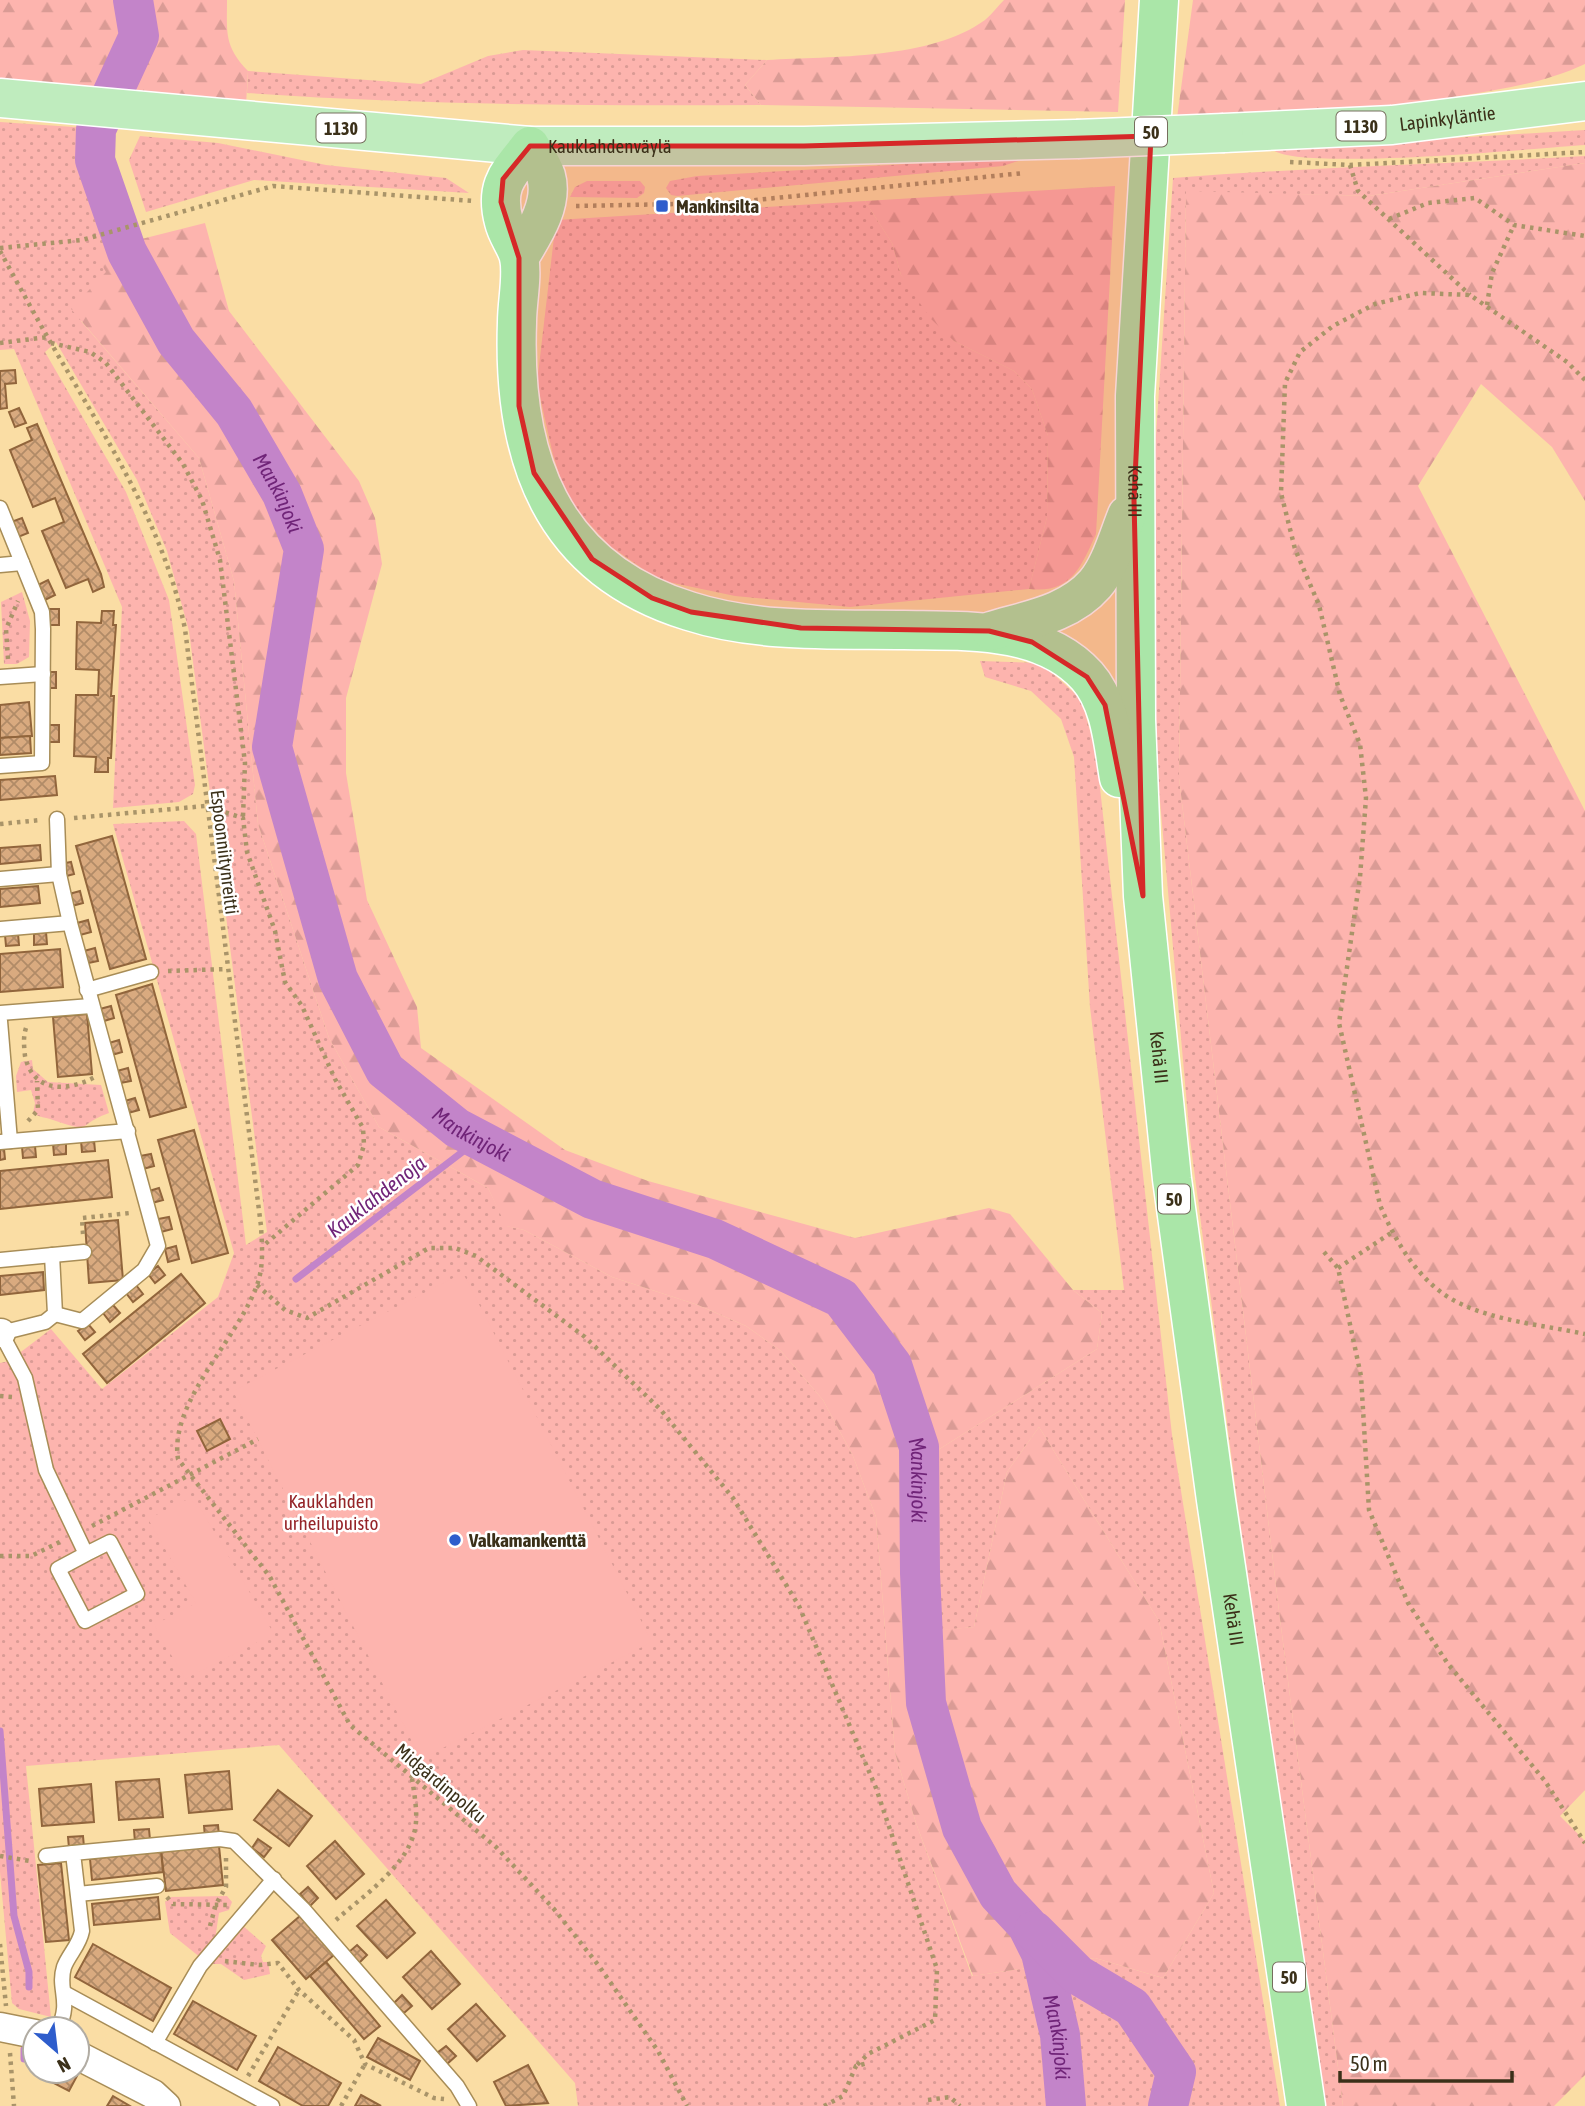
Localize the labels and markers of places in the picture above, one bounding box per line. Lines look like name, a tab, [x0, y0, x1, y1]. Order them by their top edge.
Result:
place label: Mankinsilta	[676, 195, 759, 217]
marker: Mankinsilta	[654, 198, 670, 214]
place label: Valkamankenttä	[468, 1529, 586, 1551]
marker: Valkamankenttä	[447, 1532, 463, 1548]

